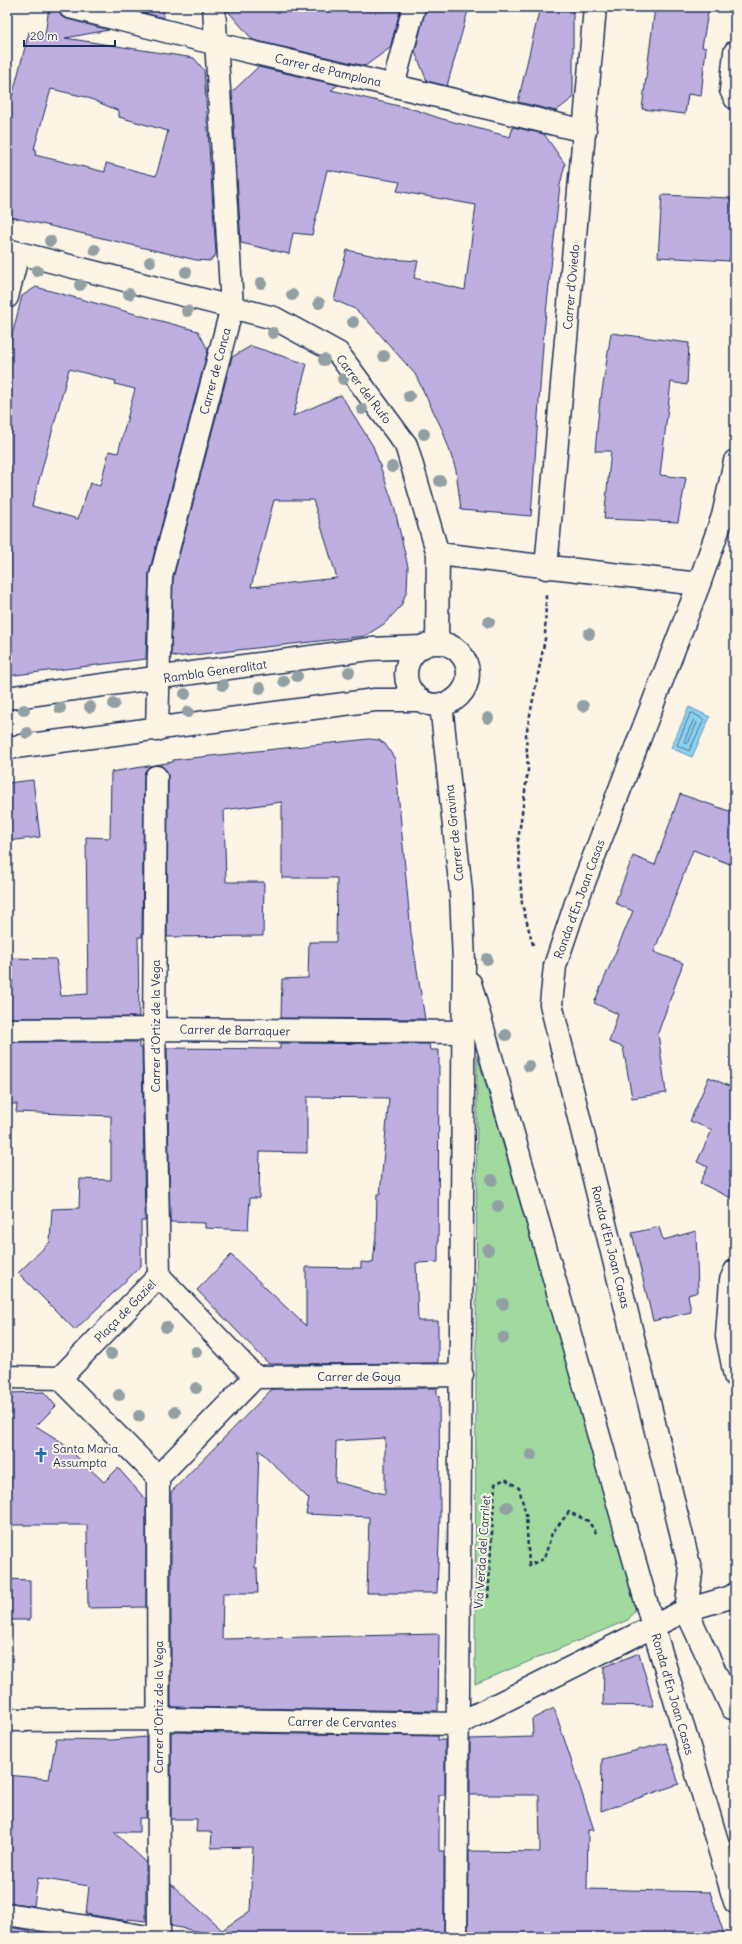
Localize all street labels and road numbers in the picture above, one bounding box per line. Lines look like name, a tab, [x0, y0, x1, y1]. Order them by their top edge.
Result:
street label: Carrer de Pamplona	[273, 50, 383, 90]
street label: Carrer d'Oviedo	[560, 243, 582, 330]
street label: Carrer de Conca	[196, 326, 234, 416]
street label: Carrer del Rufo	[333, 352, 395, 427]
street label: Rambla Generalitat	[162, 656, 268, 686]
street label: Carrer de Gravina	[441, 784, 467, 882]
street label: Ronda d'En Joan Casas	[550, 837, 608, 961]
street label: Carrer d'Ortiz de la Vega	[148, 959, 163, 1092]
street label: Carrer de Barraquer	[180, 1022, 291, 1038]
street label: Ronda d'En Joan Casas	[588, 1184, 634, 1310]
street label: Plaça de Gaziel	[91, 1276, 159, 1346]
street label: Carrer de Goya	[317, 1369, 401, 1384]
street label: Via Verda del Carrilet	[471, 1494, 493, 1610]
street label: Ronda d'En Joan Casas	[648, 1631, 698, 1757]
street label: Carrer d'Ortiz de la Vega	[151, 1640, 166, 1773]
street label: Carrer de Cervantes	[287, 1714, 397, 1730]

